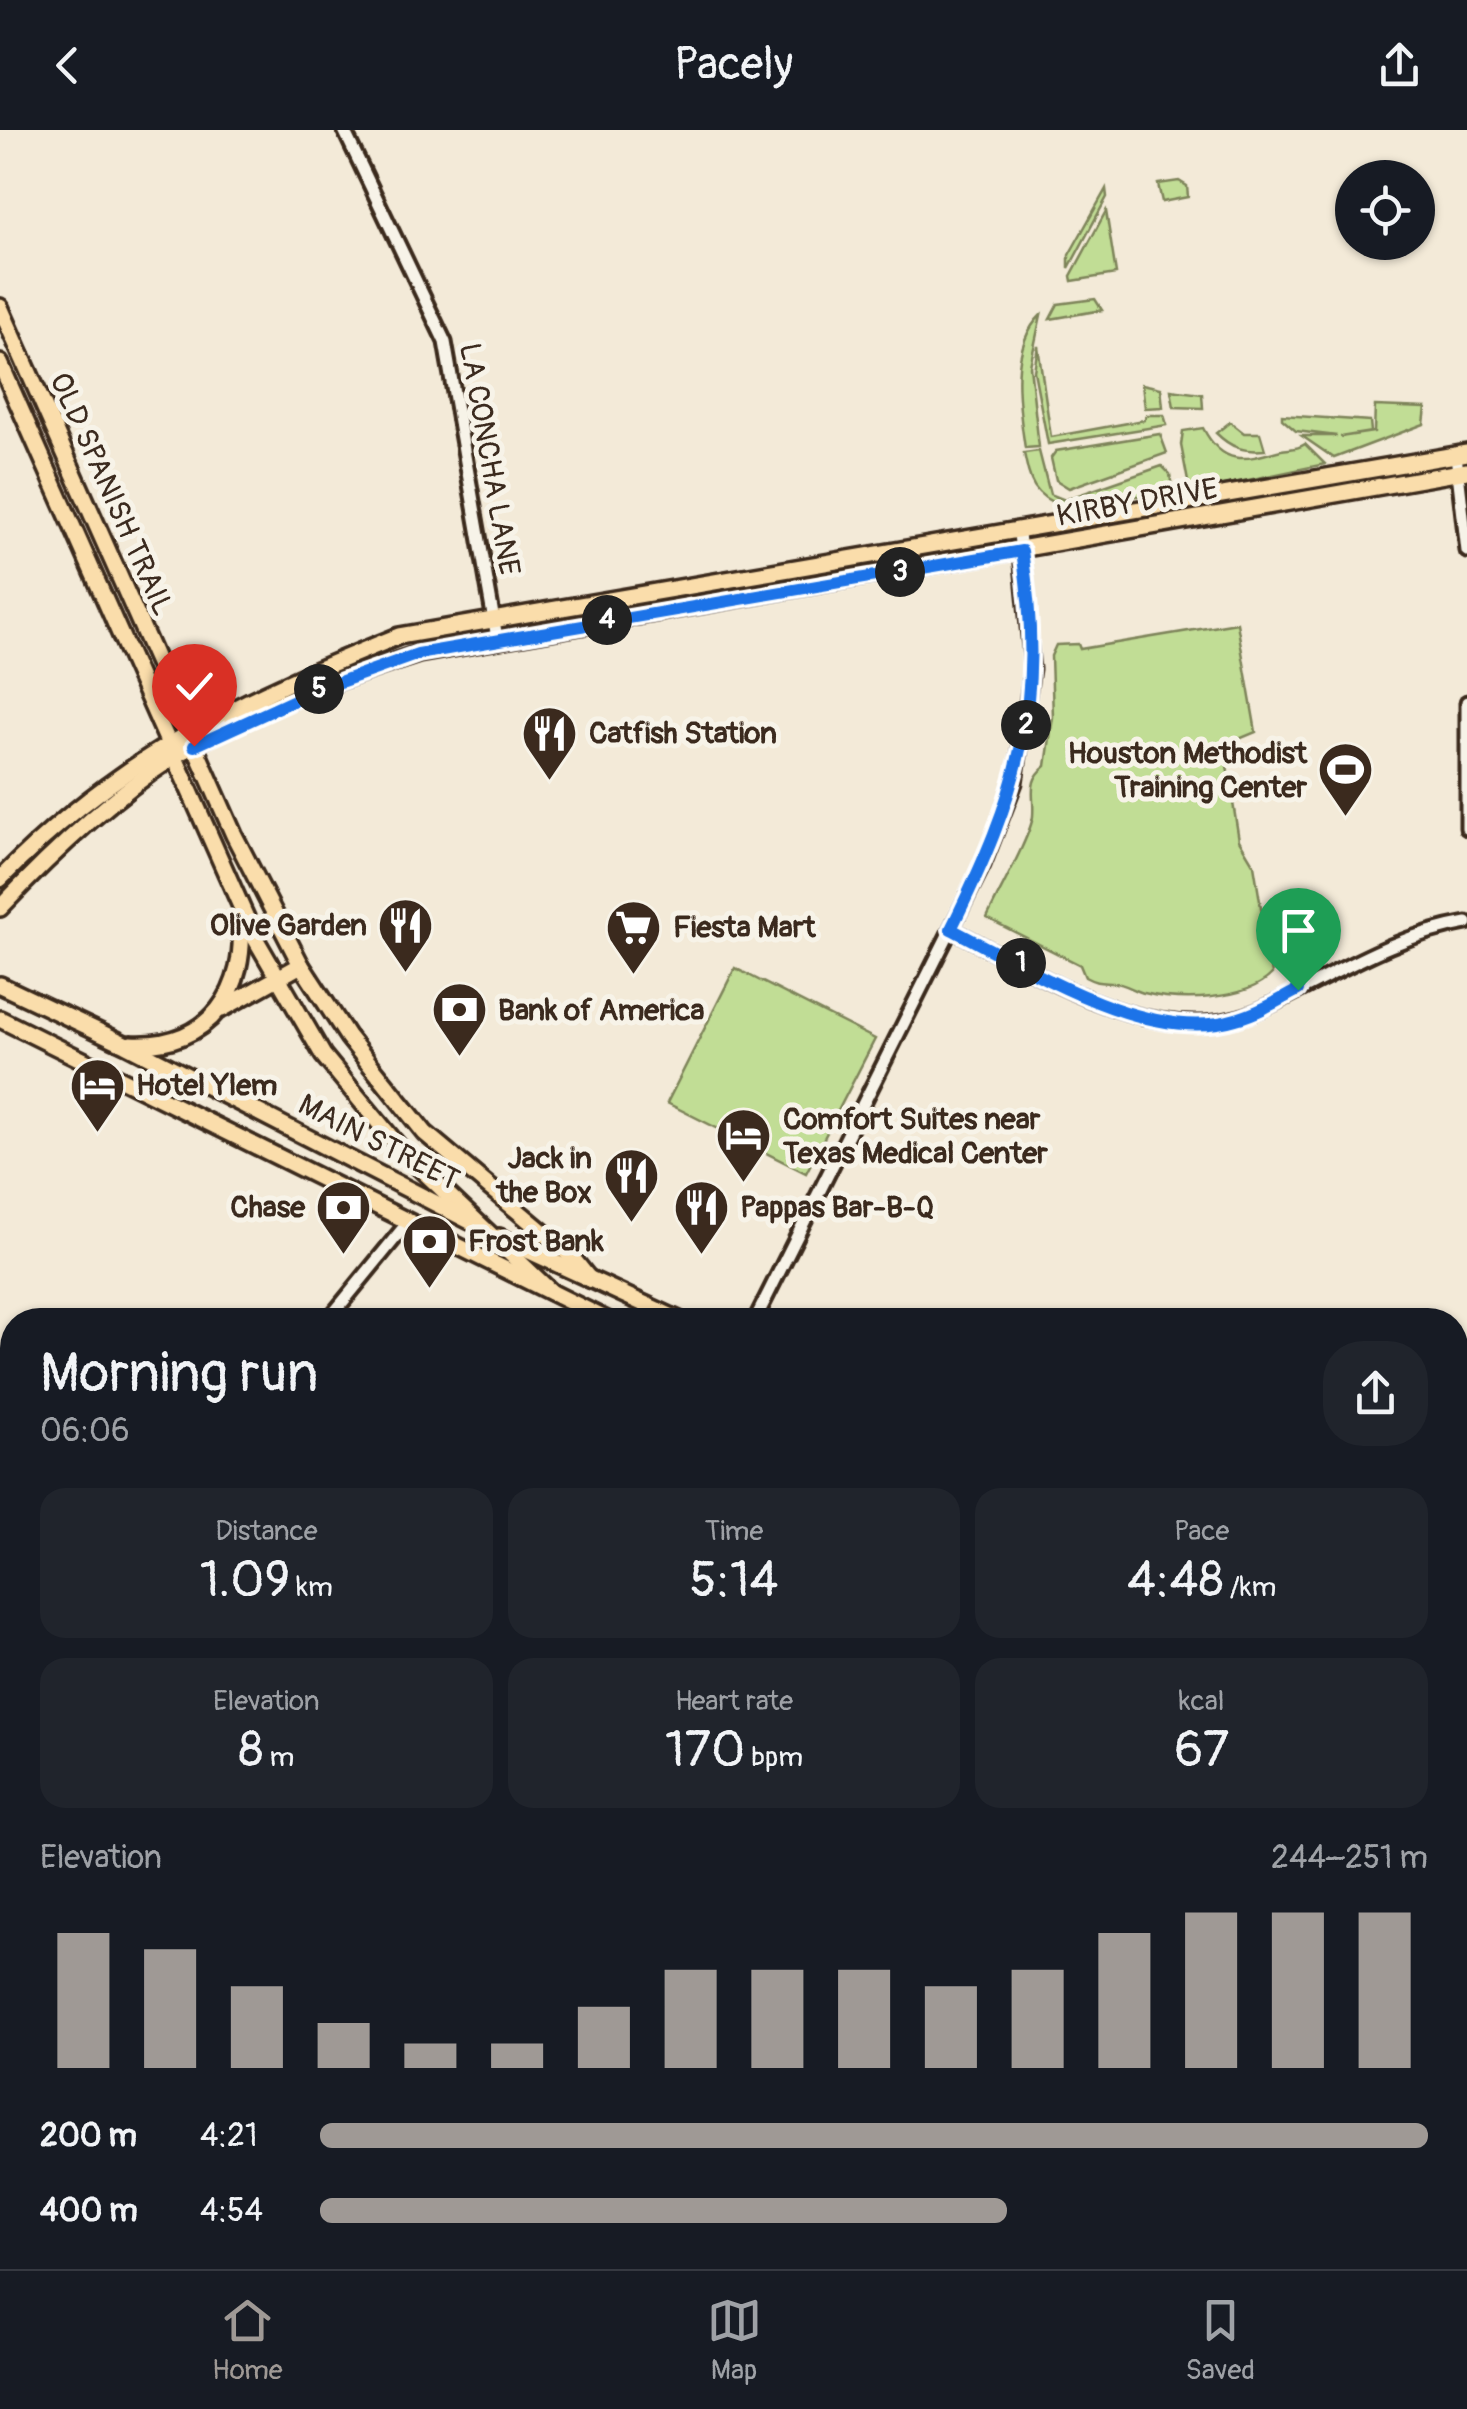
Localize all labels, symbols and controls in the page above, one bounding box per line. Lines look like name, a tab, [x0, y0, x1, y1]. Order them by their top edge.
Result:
text: Pacely	[674, 37, 793, 93]
icon: back	[40, 38, 95, 93]
icon: share	[1372, 38, 1427, 93]
map controls	[1335, 160, 1435, 260]
button: locate	[1335, 160, 1435, 260]
street label: LA CONCHA LANE	[451, 340, 528, 578]
street label: OLD SPANISH TRAIL	[41, 367, 182, 621]
street label: KIRBY DRIVE	[1054, 470, 1221, 535]
pin: 3	[875, 547, 925, 597]
text: 3	[892, 554, 908, 589]
pin: 4	[582, 595, 632, 645]
text: 4	[599, 602, 615, 637]
pin	[152, 644, 237, 747]
icon: check	[167, 659, 222, 714]
pin: 5	[294, 664, 344, 714]
text: 5	[311, 671, 327, 706]
pin: 2	[1001, 700, 1051, 750]
restaurant icon: Catfish Station	[520, 703, 580, 782]
text: 2	[1018, 707, 1034, 742]
place label: Catfish Station	[589, 715, 777, 752]
place label: Houston Methodist Training Center	[1068, 735, 1308, 806]
sports icon: Houston Methodist Training Center	[1316, 740, 1376, 819]
pin	[1256, 888, 1341, 991]
restaurant icon: Olive Garden	[376, 895, 436, 974]
supermarket icon: Fiesta Mart	[604, 897, 664, 976]
icon: arrive	[1271, 903, 1326, 958]
place label: Olive Garden	[210, 907, 367, 944]
place label: Fiesta Mart	[673, 909, 816, 946]
pin: 1	[996, 938, 1046, 988]
text: 1	[1016, 945, 1026, 980]
bank icon: Bank of America	[429, 980, 489, 1059]
place label: Bank of America	[498, 992, 704, 1029]
hotel icon: Hotel Ylem	[67, 1055, 127, 1134]
place label: Hotel Ylem	[136, 1067, 277, 1104]
street label: MAIN STREET	[292, 1086, 465, 1199]
place label: Comfort Suites near Texas Medical Center	[782, 1101, 1048, 1172]
hotel icon: Comfort Suites near Texas Medical Center	[714, 1106, 774, 1185]
place label: Jack in the Box	[495, 1140, 592, 1211]
restaurant icon: Jack in the Box	[601, 1145, 661, 1224]
bank icon: Chase	[314, 1177, 374, 1256]
restaurant icon: Pappas Bar-B-Q	[671, 1177, 731, 1256]
place label: Chase	[230, 1189, 306, 1226]
place label: Pappas Bar-B-Q	[740, 1189, 934, 1226]
bank icon: Frost Bank	[399, 1211, 459, 1290]
place label: Frost Bank	[468, 1223, 604, 1260]
text: Morning run	[40, 1339, 318, 1408]
button: share	[1323, 1341, 1428, 1446]
text: 06:06	[40, 1411, 130, 1451]
text: Distance	[215, 1514, 318, 1549]
text: Time	[705, 1514, 763, 1549]
text: Pace	[1174, 1514, 1229, 1549]
text: 1.09	[200, 1549, 290, 1612]
text: 5:14	[689, 1549, 778, 1612]
text: 4:48	[1127, 1549, 1224, 1612]
text: km	[290, 1570, 333, 1605]
text: /km	[1224, 1570, 1276, 1605]
text: Elevation	[213, 1684, 320, 1719]
text: Heart rate	[675, 1684, 793, 1719]
text: kcal	[1179, 1684, 1224, 1719]
text: 8	[238, 1719, 263, 1782]
text: 170	[665, 1719, 745, 1782]
text: 67	[1174, 1719, 1229, 1782]
text: m	[263, 1740, 294, 1775]
text: bpm	[745, 1740, 803, 1775]
text: Elevation	[40, 1838, 162, 1878]
text: 244–251 m	[1271, 1838, 1428, 1878]
text: 200 m	[40, 2116, 137, 2156]
text: 4:21	[200, 2116, 258, 2156]
text: 400 m	[40, 2191, 138, 2231]
text: 4:54	[200, 2191, 263, 2231]
tab: Home	[212, 2293, 283, 2388]
tab: Map	[707, 2293, 762, 2388]
tab: Saved	[1186, 2293, 1255, 2388]

